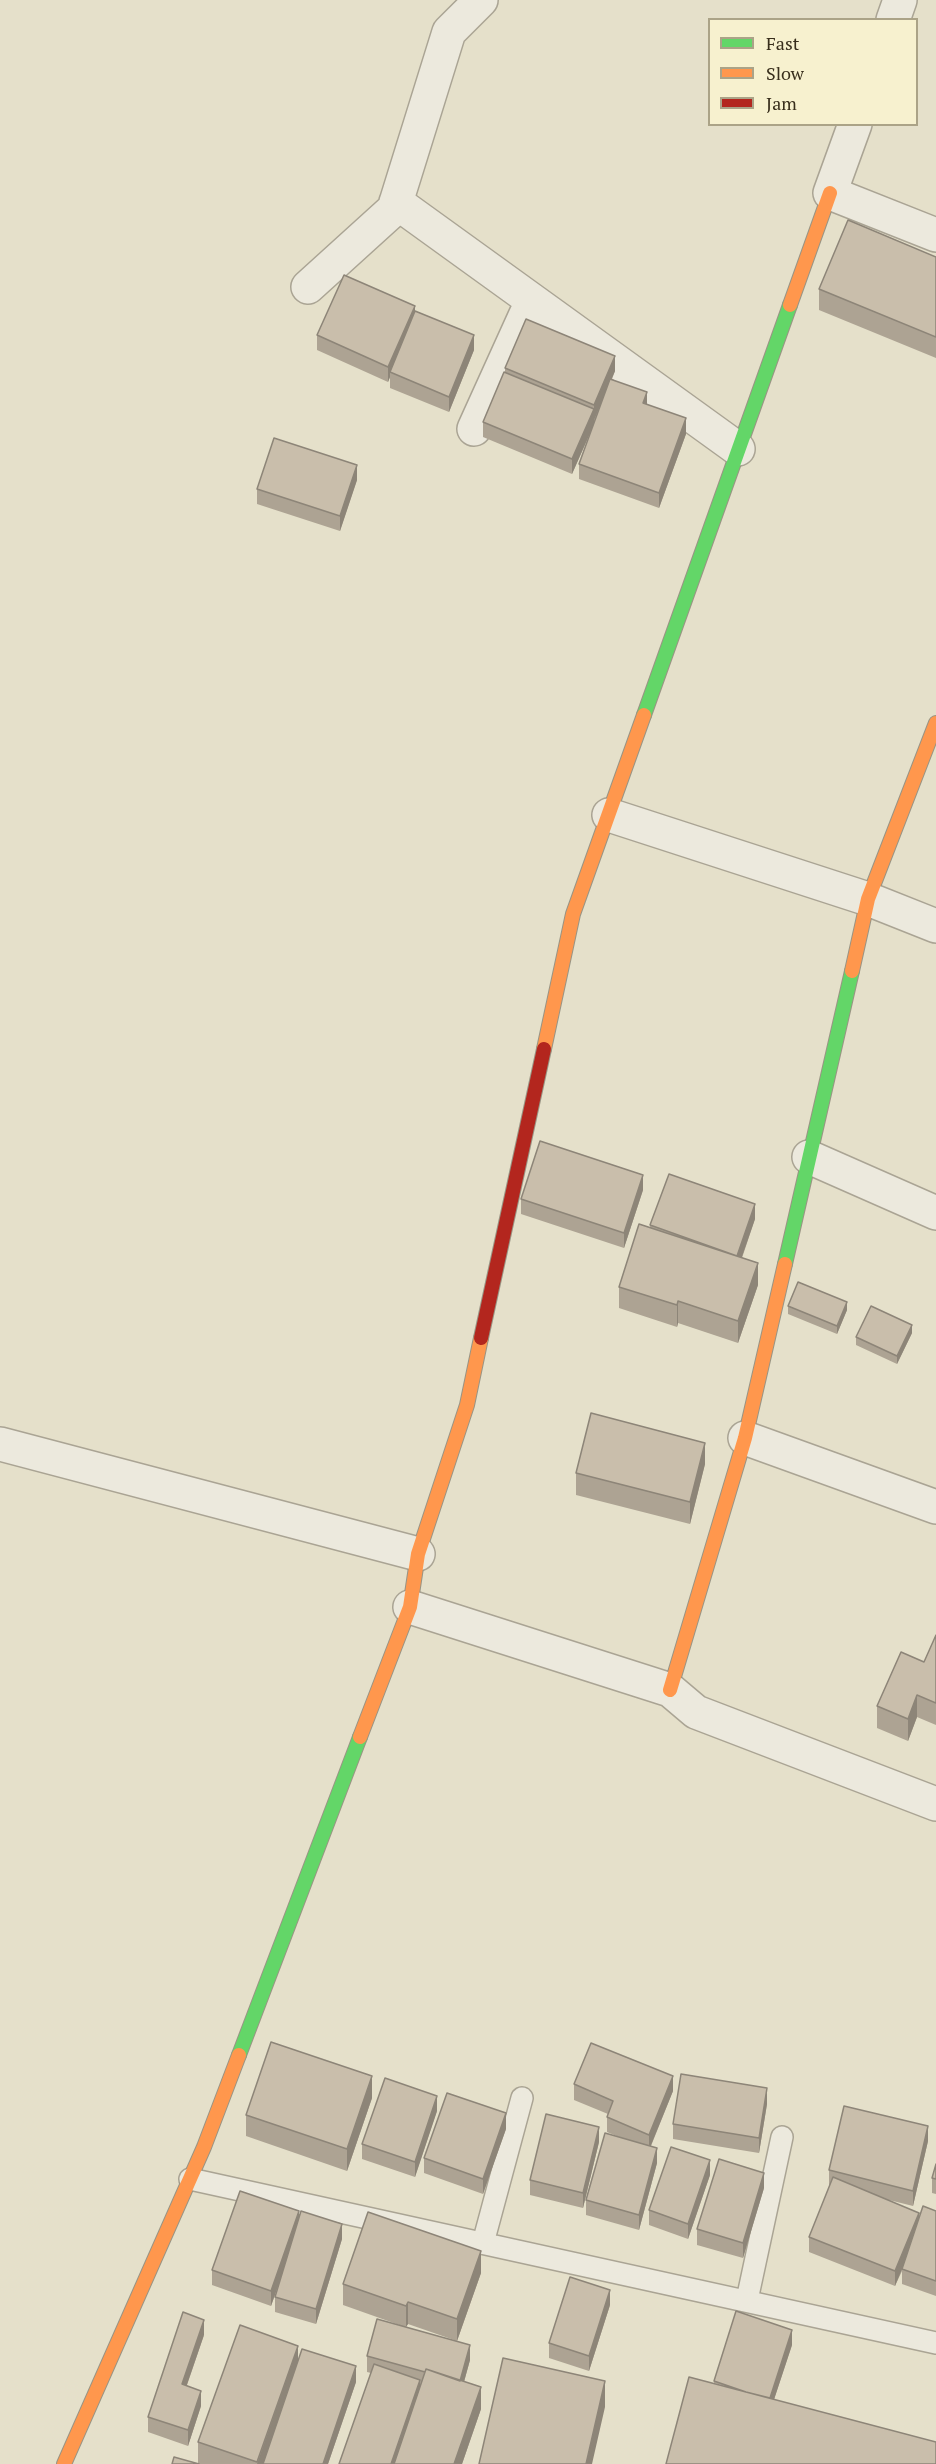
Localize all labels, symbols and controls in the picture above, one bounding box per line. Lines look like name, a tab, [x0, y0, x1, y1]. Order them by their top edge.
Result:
legend	[708, 18, 918, 126]
text: Fast	[766, 31, 799, 55]
text: Slow	[766, 61, 804, 85]
text: Jam	[766, 91, 797, 115]

